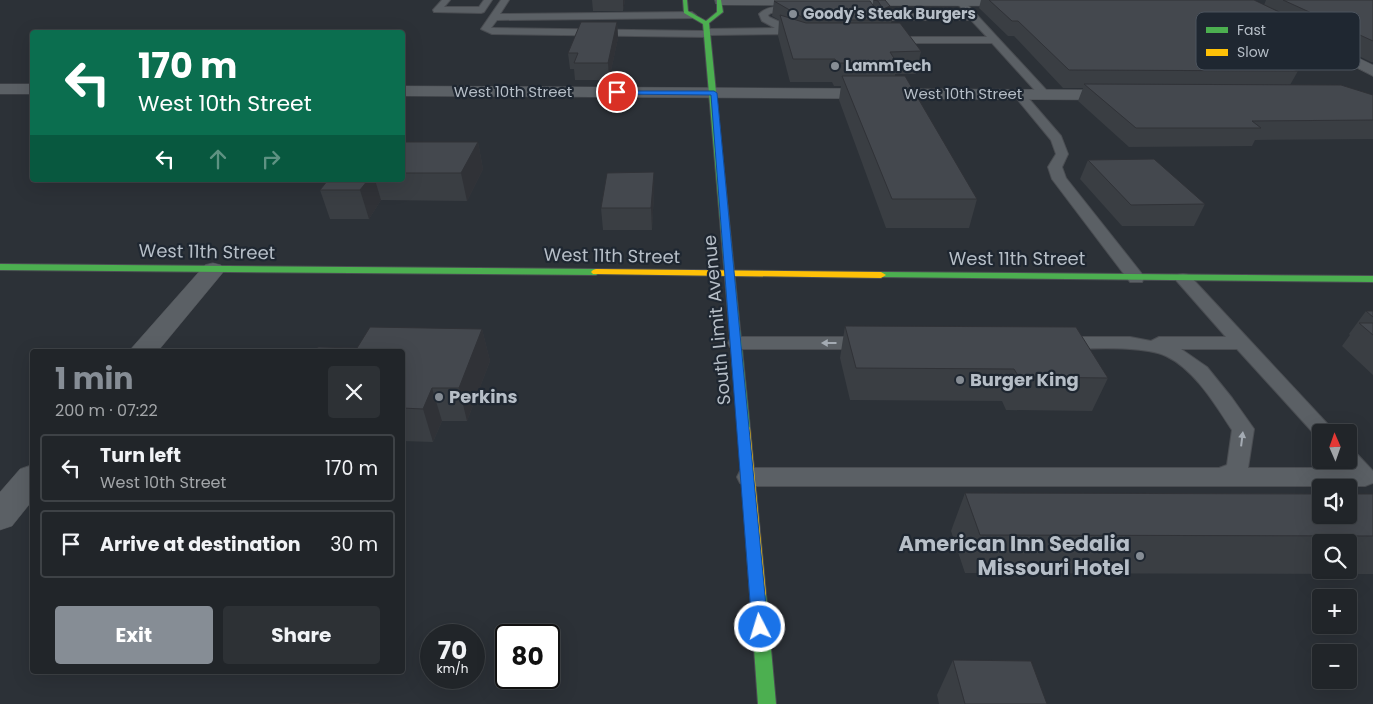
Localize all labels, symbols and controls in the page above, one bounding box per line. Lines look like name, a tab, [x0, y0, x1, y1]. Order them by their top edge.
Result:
place label: Goody's Steak Burgers	[803, 3, 976, 24]
marker: Goody's Steak Burgers	[787, 8, 799, 20]
legend	[1196, 12, 1360, 70]
text: Fast	[1237, 20, 1266, 40]
text: 170 m	[138, 41, 237, 90]
text: Slow	[1237, 42, 1270, 62]
icon: left	[55, 50, 120, 115]
place label: LammTech	[845, 55, 931, 76]
marker: LammTech	[829, 60, 841, 72]
pin	[596, 71, 638, 113]
icon: arrive	[603, 78, 631, 106]
street label: West 10th Street	[454, 81, 572, 102]
street label: West 10th Street	[904, 83, 1022, 104]
text: West 10th Street	[138, 88, 312, 119]
icon: left	[151, 145, 179, 173]
icon: ahead	[204, 145, 232, 173]
icon: right	[257, 145, 285, 173]
street label: South Limit Avenue	[697, 234, 736, 406]
street label: West 11th Street	[139, 238, 276, 265]
street label: West 11th Street	[544, 242, 681, 269]
street label: West 11th Street	[949, 246, 1085, 271]
one-way arrow	[821, 339, 837, 347]
text: 1 min	[55, 357, 133, 400]
button: close	[328, 366, 380, 418]
place label: Burger King	[970, 367, 1079, 392]
marker: Burger King	[954, 374, 966, 386]
place label: Perkins	[449, 384, 518, 409]
marker: Perkins	[433, 391, 445, 403]
text: 200 m · 07:22	[55, 399, 158, 422]
north arrow	[1312, 424, 1358, 469]
map controls	[1312, 424, 1357, 689]
one-way arrow	[1238, 431, 1246, 447]
text: Turn left	[100, 442, 181, 469]
icon: left	[57, 454, 85, 482]
text: 170 m	[325, 455, 378, 482]
text: West 10th Street	[100, 471, 226, 494]
button: sound	[1312, 479, 1357, 524]
place label: American Inn Sedalia Missouri Hotel	[899, 529, 1130, 582]
icon: arrive	[57, 530, 85, 558]
text: Arrive at destination	[100, 531, 301, 558]
text: 30 m	[330, 531, 378, 558]
button: search	[1312, 534, 1357, 579]
marker: American Inn Sedalia Missouri Hotel	[1134, 550, 1146, 562]
button: +	[1312, 589, 1357, 634]
position arrow	[733, 600, 785, 652]
button: Exit	[55, 606, 213, 664]
button: Share	[223, 606, 380, 664]
speed limit sign: 80	[495, 624, 560, 689]
text: 70	[438, 633, 467, 668]
button: −	[1312, 644, 1357, 689]
text: km/h	[437, 660, 468, 677]

